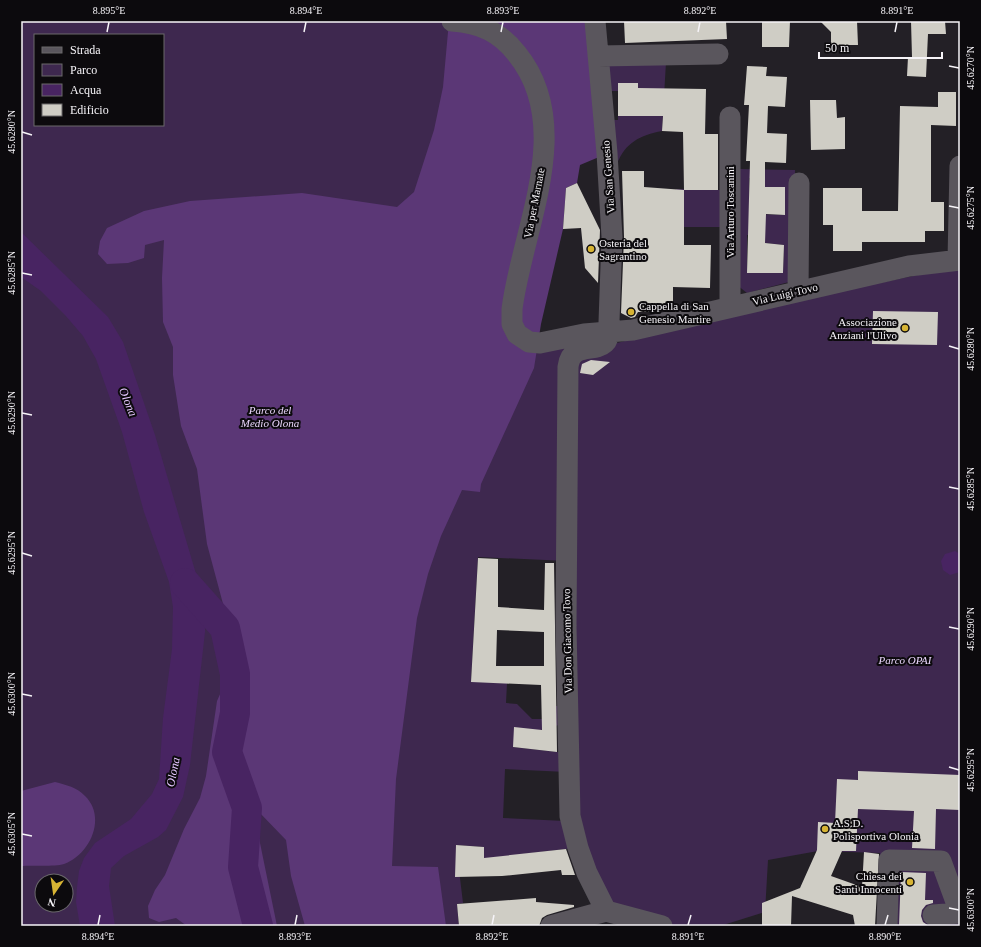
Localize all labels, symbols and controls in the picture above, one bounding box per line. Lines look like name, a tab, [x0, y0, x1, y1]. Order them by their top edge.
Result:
text: 8.895°E	[93, 5, 125, 16]
text: 8.894°E	[290, 5, 322, 16]
text: 8.893°E	[487, 5, 519, 16]
text: 8.892°E	[684, 5, 716, 16]
text: 8.891°E	[881, 5, 913, 16]
legend	[34, 34, 164, 126]
scale bar	[819, 34, 942, 60]
text: 50 m	[825, 41, 850, 55]
text: Strada	[70, 43, 101, 57]
text: 45.6270°N	[965, 46, 976, 90]
text: Parco	[70, 63, 97, 77]
text: Acqua	[70, 83, 102, 97]
text: Edificio	[70, 103, 109, 117]
text: 45.6280°N	[6, 110, 17, 154]
street label: Via San Genesio	[599, 140, 617, 214]
street label: Via Arturo Toscanini	[724, 166, 736, 258]
street label: Via per Marnate	[521, 167, 547, 239]
text: 45.6275°N	[965, 186, 976, 230]
place label: Osteria del Sagrantino	[599, 237, 647, 262]
marker: Osteria del Sagrantino	[586, 244, 596, 254]
text: 45.6285°N	[6, 251, 17, 295]
street label: Via Luigi Tovo	[751, 281, 819, 307]
place label: Cappella di San Genesio Martire	[639, 300, 711, 325]
marker: Cappella di San Genesio Martire	[626, 307, 636, 317]
place label: Associazione Anziani l'Ulivo	[829, 316, 897, 341]
marker: Associazione Anziani l'Ulivo	[900, 323, 910, 333]
text: 45.6280°N	[965, 327, 976, 371]
water label: Olona	[116, 385, 140, 419]
text: 45.6290°N	[6, 391, 17, 435]
park label: Parco del Medio Olona	[240, 404, 300, 429]
text: 45.6285°N	[965, 467, 976, 511]
text: 45.6295°N	[6, 531, 17, 575]
street label: Via Don Giacomo Tovo	[560, 588, 574, 694]
text: 45.6290°N	[965, 607, 976, 651]
park label: Parco OPAI	[878, 654, 933, 666]
text: 45.6300°N	[6, 672, 17, 716]
text: 45.6295°N	[965, 748, 976, 792]
water label: Olona	[163, 756, 183, 788]
text: 45.6305°N	[6, 812, 17, 856]
place label: A.S.D. Polisportiva Olonia	[833, 817, 919, 842]
marker: A.S.D. Polisportiva Olonia	[820, 824, 830, 834]
place label: Chiesa dei Santi Innocenti	[835, 870, 902, 895]
north arrow	[34, 873, 74, 913]
marker: Chiesa dei Santi Innocenti	[905, 877, 915, 887]
text: 45.6300°N	[965, 888, 976, 932]
text: N	[46, 896, 57, 909]
text: 8.894°E	[82, 931, 114, 942]
text: 8.893°E	[279, 931, 311, 942]
text: 8.892°E	[476, 931, 508, 942]
text: 8.891°E	[672, 931, 704, 942]
text: 8.890°E	[869, 931, 901, 942]

